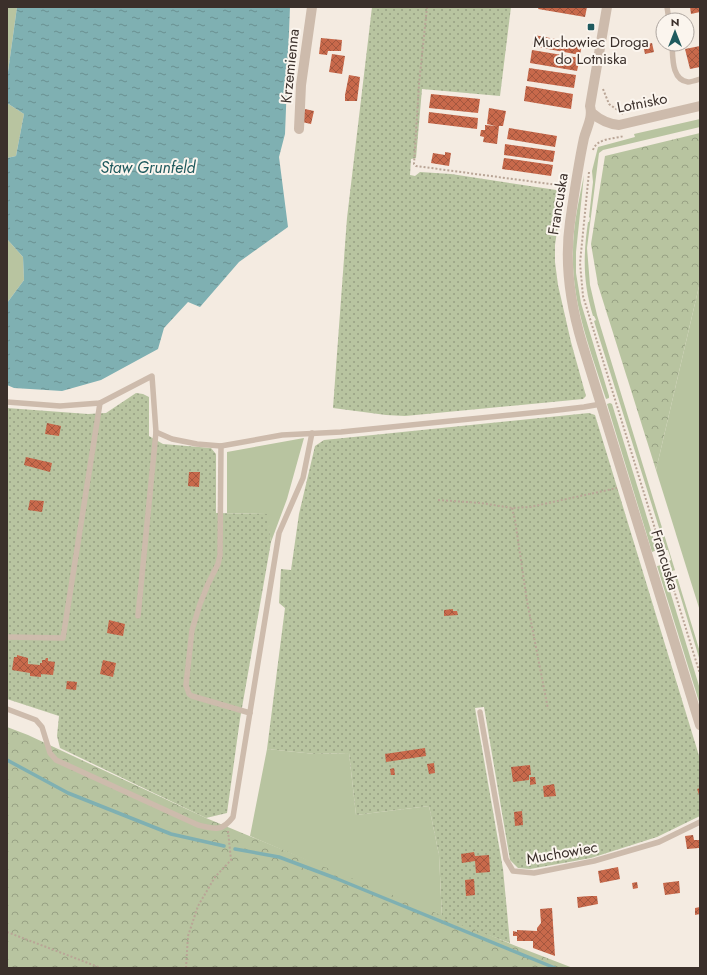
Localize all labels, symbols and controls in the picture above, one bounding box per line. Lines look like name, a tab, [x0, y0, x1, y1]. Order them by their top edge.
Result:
north arrow	[655, 12, 695, 52]
text: N	[671, 14, 679, 30]
marker: Muchowiec Droga do Lotniska	[586, 22, 596, 32]
street label: Krzemienna	[275, 28, 305, 104]
place label: Muchowiec Droga do Lotniska	[533, 31, 649, 70]
street label: Lotnisko	[615, 87, 669, 119]
water label: Staw Grunfeld	[101, 156, 197, 179]
street label: Francuska	[542, 171, 574, 237]
street label: Francuska	[645, 527, 685, 593]
street label: Muchowiec	[525, 836, 599, 870]

